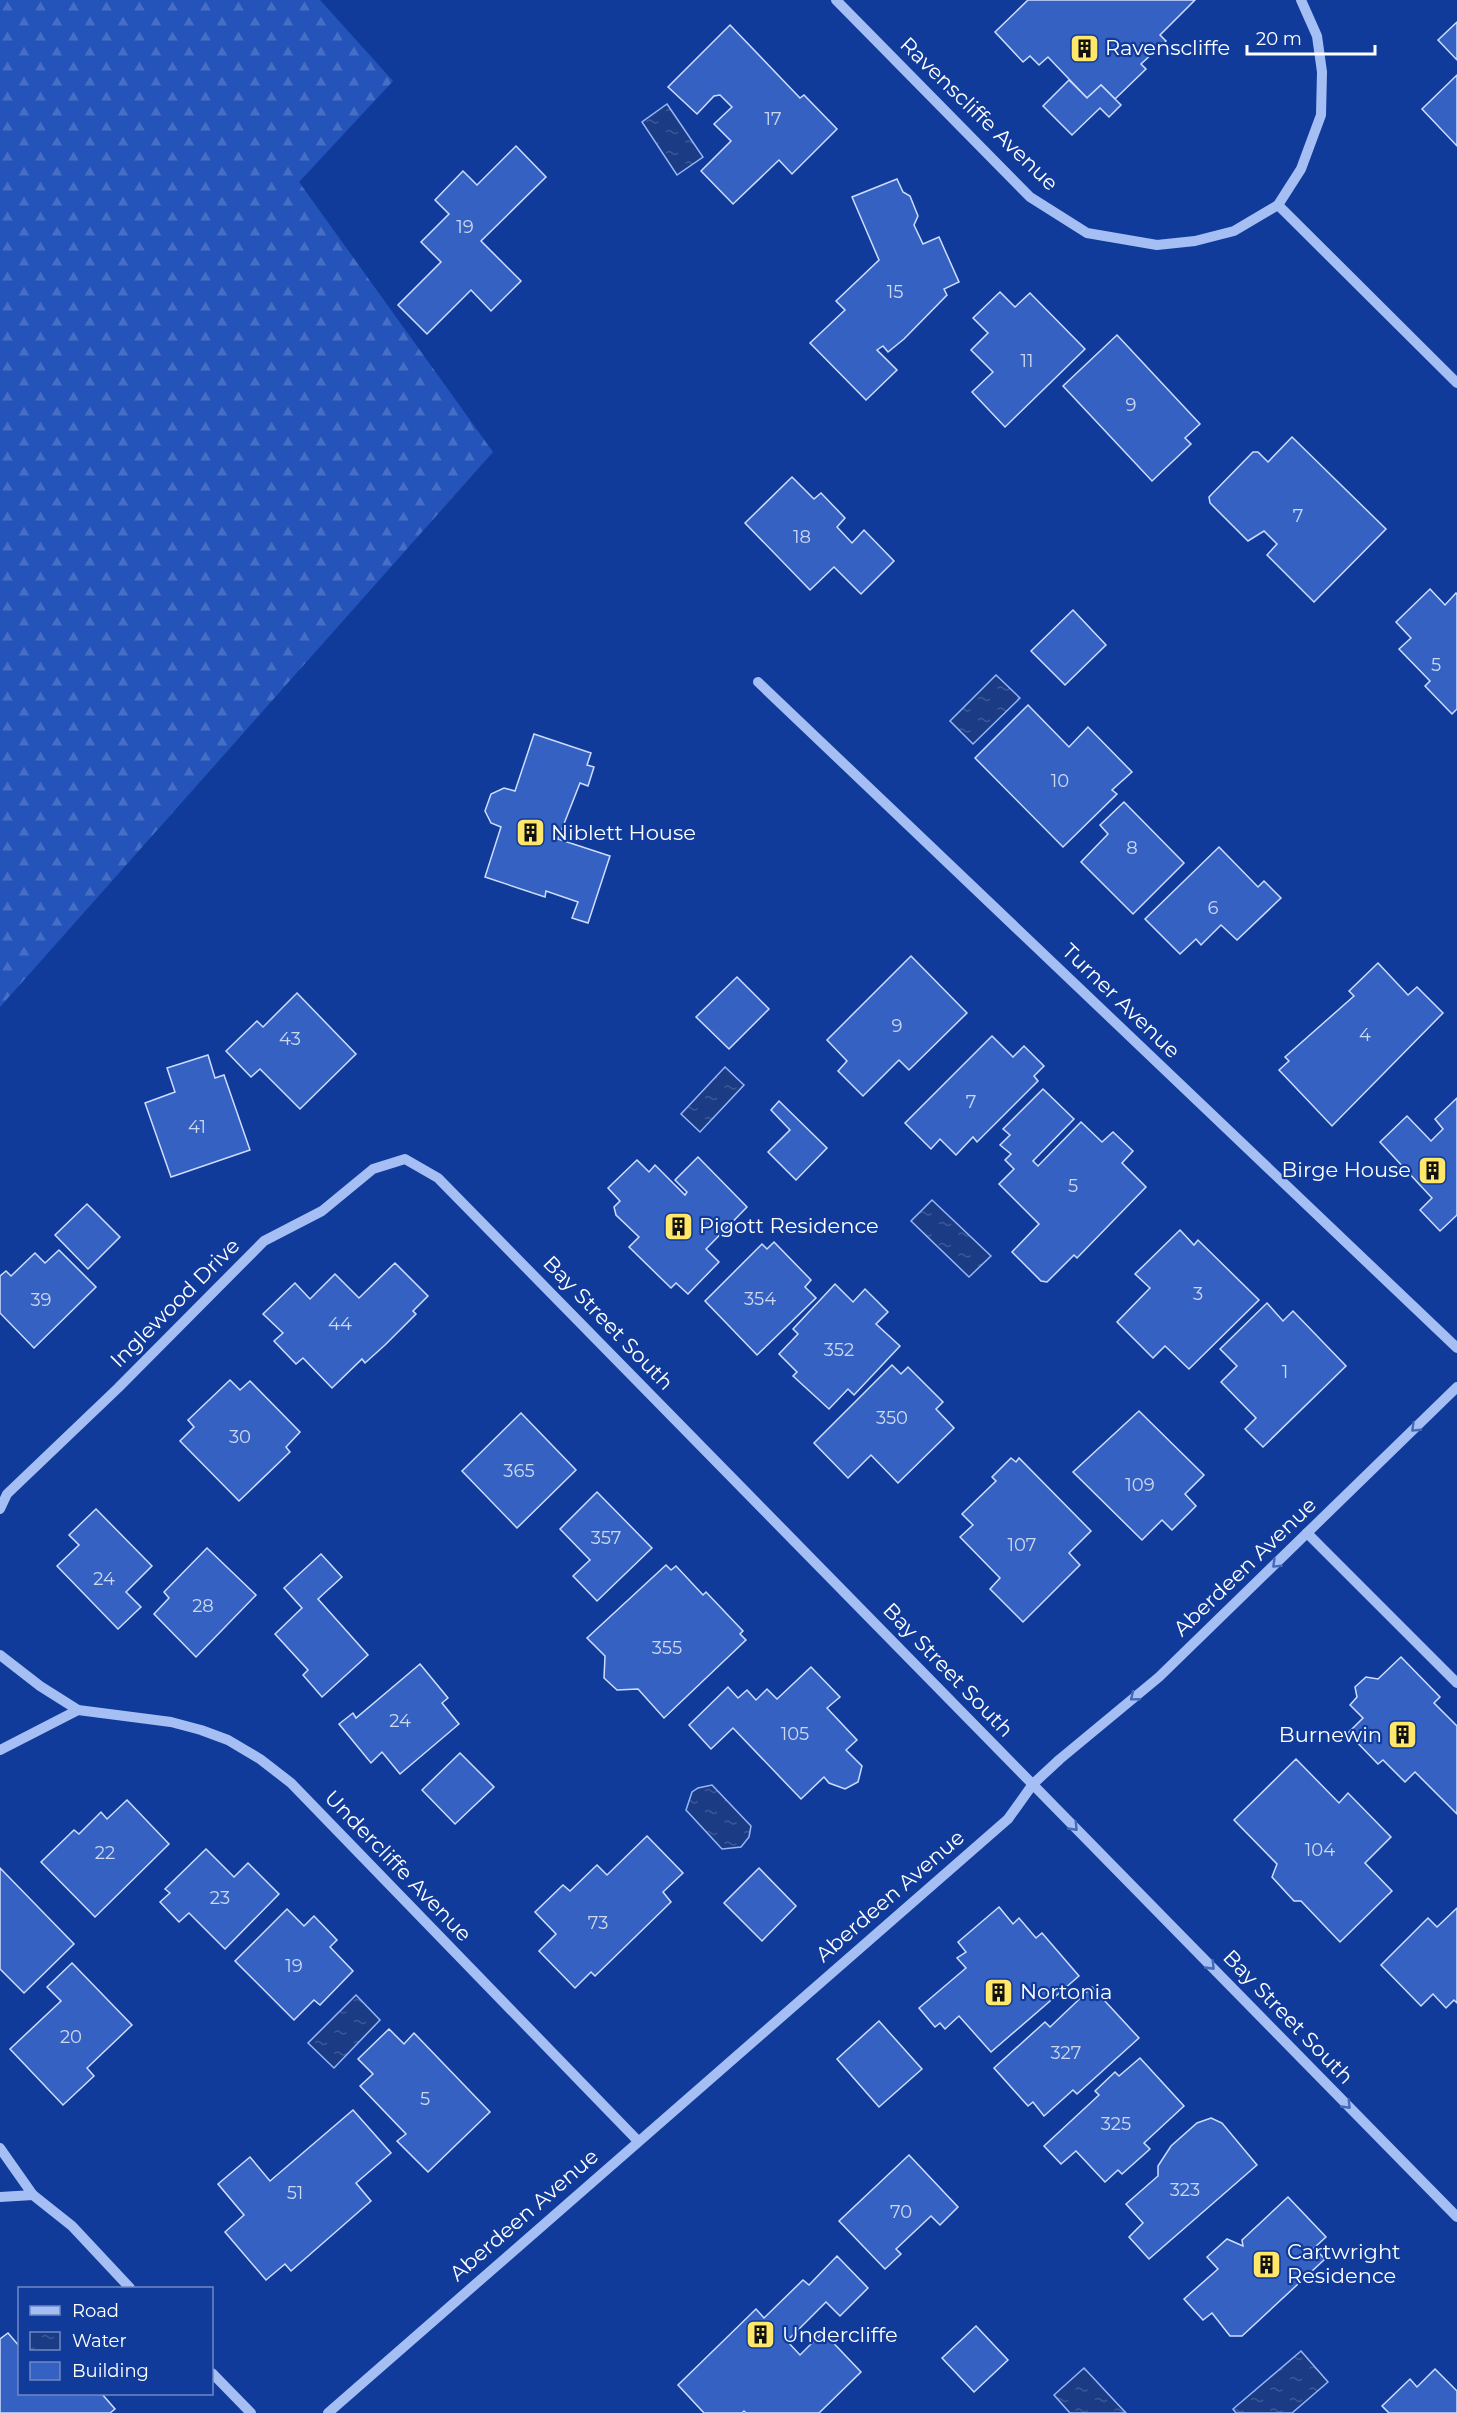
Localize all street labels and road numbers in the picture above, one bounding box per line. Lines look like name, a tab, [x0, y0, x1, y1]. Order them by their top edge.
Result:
street label: Ravenscliffe Avenue	[895, 32, 1064, 196]
street label: Turner Avenue	[1057, 938, 1185, 1063]
street label: Inglewood Drive	[105, 1233, 244, 1372]
street label: Bay Street South	[538, 1250, 679, 1395]
street label: Aberdeen Avenue	[1168, 1492, 1321, 1641]
street label: Bay Street South	[878, 1597, 1019, 1742]
street label: Undercliffe Avenue	[320, 1785, 477, 1946]
street label: Aberdeen Avenue	[810, 1824, 969, 1967]
street label: Bay Street South	[1218, 1944, 1359, 2089]
street label: Aberdeen Avenue	[444, 2143, 603, 2286]

